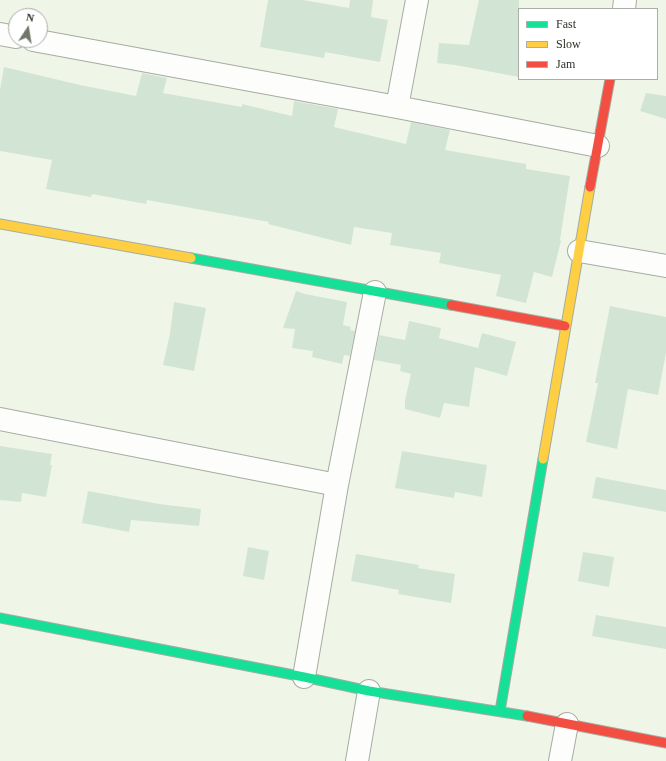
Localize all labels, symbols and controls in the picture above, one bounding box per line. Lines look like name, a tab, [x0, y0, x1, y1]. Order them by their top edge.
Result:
north arrow	[8, 8, 48, 48]
legend	[518, 8, 658, 80]
text: N	[25, 11, 35, 24]
text: Fast	[556, 17, 576, 31]
text: Slow	[556, 37, 581, 51]
text: Jam	[556, 57, 575, 71]

